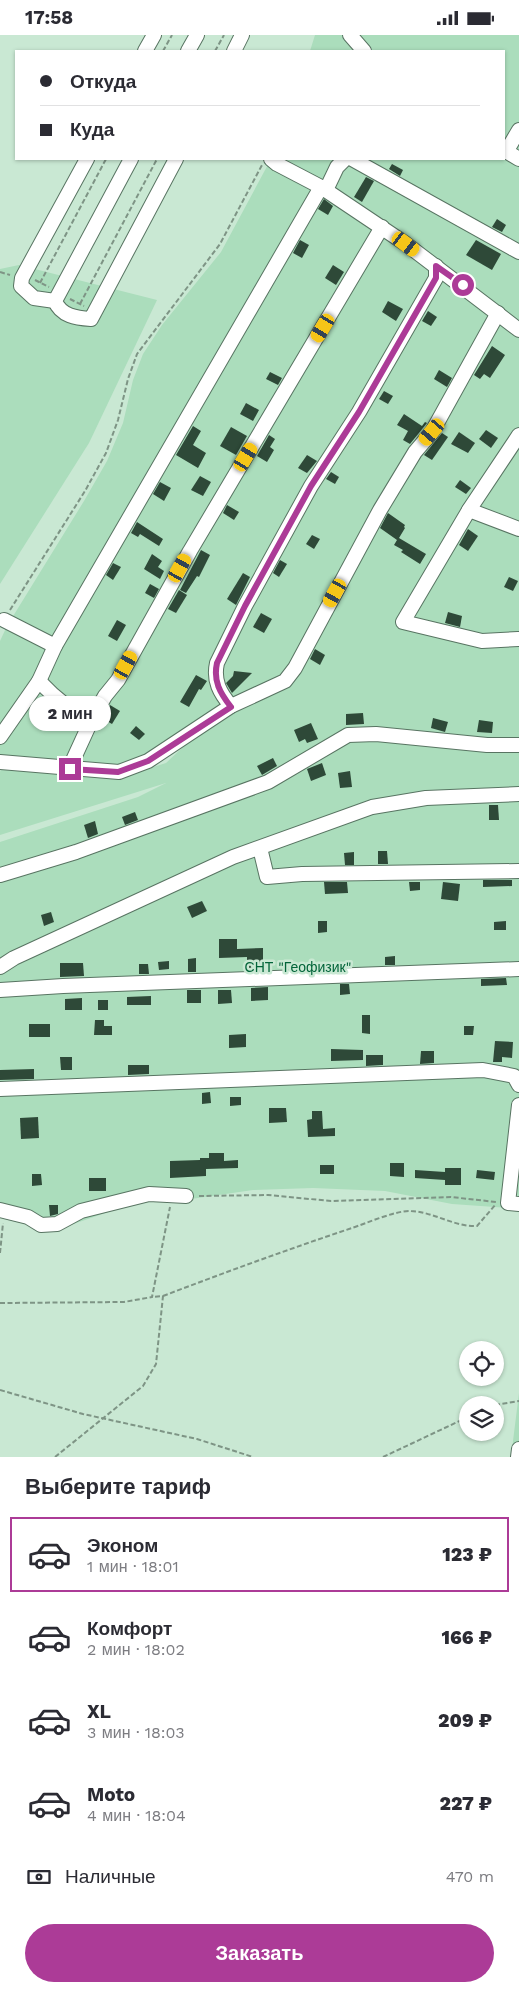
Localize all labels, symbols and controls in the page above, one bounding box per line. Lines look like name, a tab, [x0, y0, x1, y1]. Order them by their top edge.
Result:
text: 17:58	[25, 6, 73, 29]
text: Откуда	[70, 70, 136, 93]
text: Куда	[70, 118, 114, 141]
car	[389, 229, 422, 259]
route start	[452, 274, 474, 296]
car	[308, 311, 337, 345]
car	[416, 416, 447, 448]
car	[231, 440, 260, 474]
car	[166, 551, 193, 585]
car	[321, 576, 348, 610]
car	[112, 648, 139, 682]
callout: 2 мин	[29, 697, 111, 731]
text: 2 мин	[47, 704, 93, 723]
route end	[59, 758, 81, 780]
park label: СНТ "Геофизик"	[245, 959, 351, 975]
map controls	[459, 1341, 504, 1441]
button: locate	[459, 1341, 504, 1386]
button: layers	[459, 1396, 504, 1441]
text: Выберите тариф	[25, 1474, 211, 1499]
icon: car	[27, 1532, 72, 1577]
text: Эконом	[87, 1534, 158, 1557]
text: 123 ₽	[442, 1543, 492, 1566]
text: 1 мин · 18:01	[87, 1557, 179, 1576]
icon: car	[27, 1615, 72, 1660]
text: Комфорт	[87, 1617, 172, 1640]
text: 166 ₽	[442, 1626, 492, 1649]
text: 2 мин · 18:02	[87, 1640, 185, 1659]
icon: car	[27, 1698, 72, 1743]
text: XL	[87, 1700, 111, 1723]
text: 209 ₽	[438, 1709, 492, 1732]
text: 3 мин · 18:03	[87, 1723, 185, 1742]
icon: car	[27, 1781, 72, 1826]
text: Moto	[87, 1783, 135, 1806]
text: 227 ₽	[440, 1792, 492, 1815]
text: 4 мин · 18:04	[87, 1806, 186, 1825]
icon: cash	[25, 1863, 53, 1891]
text: Наличные	[65, 1865, 156, 1888]
text: 470 m	[446, 1867, 494, 1886]
button: Заказать	[25, 1924, 494, 1982]

